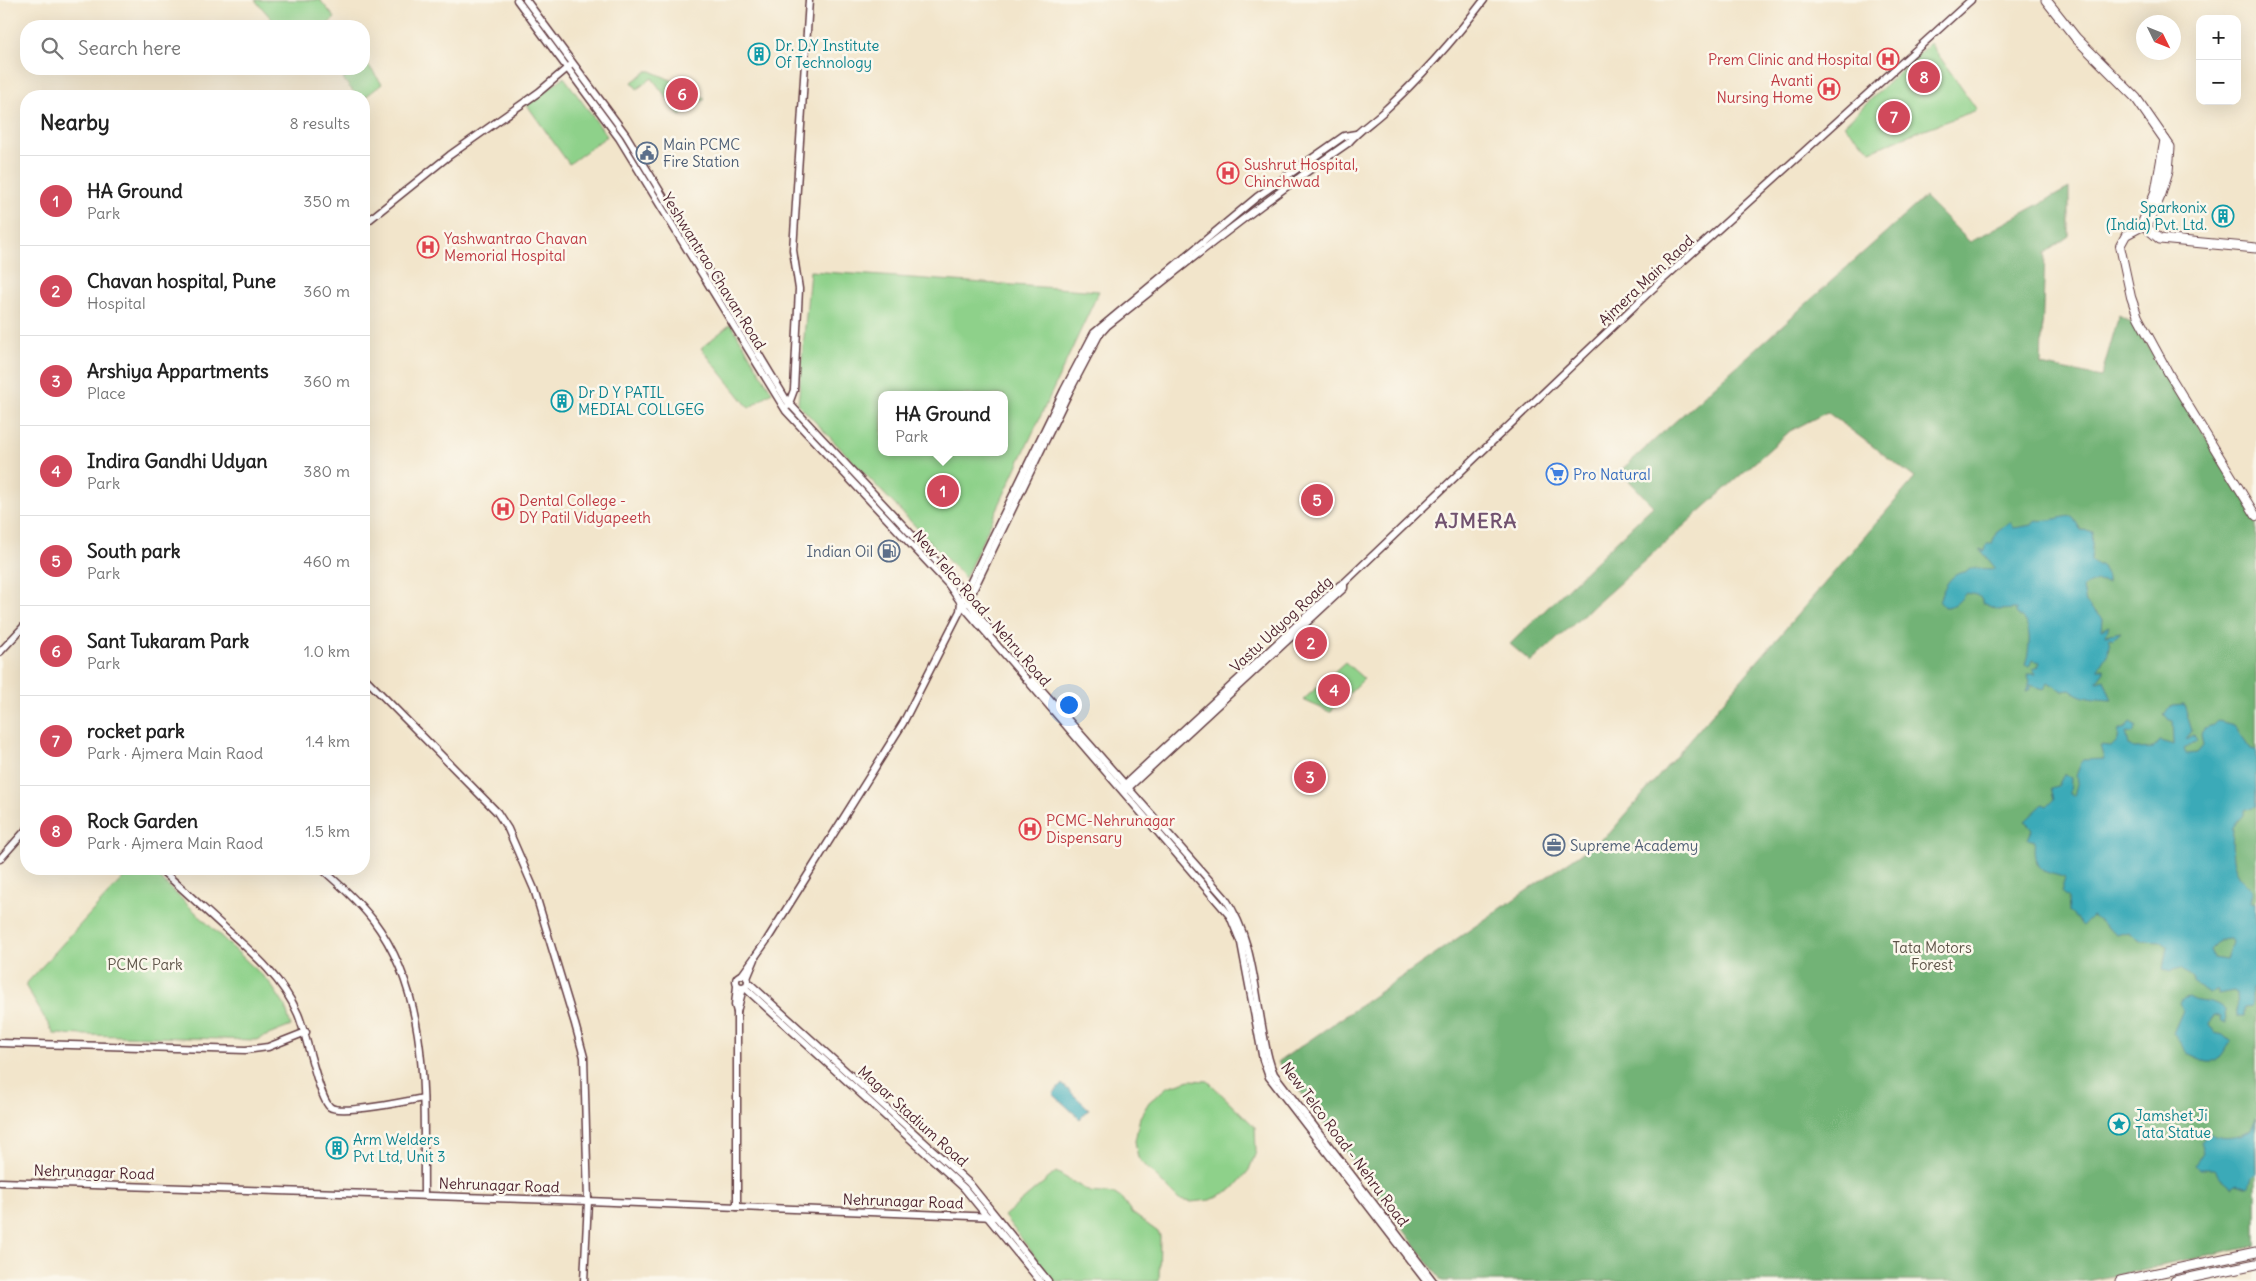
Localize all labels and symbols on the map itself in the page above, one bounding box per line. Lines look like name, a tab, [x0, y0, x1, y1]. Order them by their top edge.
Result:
north arrow	[2136, 15, 2181, 60]
place label: Dr. D.Y Institute Of Technology	[775, 36, 879, 72]
building icon: Dr. D.Y Institute Of Technology	[747, 42, 771, 66]
hospital icon: Prem Clinic and Hospital	[1876, 47, 1900, 71]
place label: Prem Clinic and Hospital	[1708, 50, 1872, 69]
pin: 8	[1908, 58, 1940, 96]
place label: Avanti Nursing Home	[1717, 71, 1813, 107]
pin: 6	[666, 75, 698, 113]
hospital icon: Avanti Nursing Home	[1817, 77, 1841, 101]
pin: 7	[1878, 98, 1910, 136]
place label: Main PCMC Fire Station	[663, 135, 740, 171]
public building icon: Main PCMC Fire Station	[635, 141, 659, 165]
place label: Sushrut Hospital, Chinchwad	[1244, 155, 1358, 191]
hospital icon: Sushrut Hospital, Chinchwad	[1216, 161, 1240, 185]
street label: Yeshwantrao Chavan Road	[658, 189, 770, 353]
place label: Sparkonix (India) Pvt. Ltd.	[2106, 198, 2208, 234]
building icon: Sparkonix (India) Pvt. Ltd.	[2211, 204, 2235, 228]
place label: Yashwantrao Chavan Memorial Hospital	[444, 229, 587, 265]
street label: Ajmera Main Raod	[1594, 231, 1698, 329]
hospital icon: Yashwantrao Chavan Memorial Hospital	[416, 235, 440, 259]
place label: Dr D Y PATIL MEDIAL COLLGEG	[578, 383, 705, 419]
building icon: Dr D Y PATIL MEDIAL COLLGEG	[550, 389, 574, 413]
supermarket icon: Pro Natural	[1545, 462, 1569, 486]
place label: Pro Natural	[1573, 465, 1651, 484]
pin: 1	[927, 472, 959, 510]
pin: 5	[1301, 481, 1333, 519]
place label: Dental College - DY Patil Vidyapeeth	[519, 491, 651, 527]
hospital icon: Dental College - DY Patil Vidyapeeth	[491, 497, 515, 521]
district label: AJMERA	[1435, 508, 1517, 533]
street label: New Telco Road - Nehru Road	[909, 526, 1055, 690]
fuel station icon: Indian Oil	[877, 539, 901, 563]
place label: Indian Oil	[807, 542, 873, 561]
street label: Vastu Udyog Roadg	[1226, 572, 1336, 676]
pin: 2	[1295, 624, 1327, 662]
pin: 4	[1318, 671, 1350, 709]
your location	[1056, 692, 1082, 718]
pin: 3	[1294, 758, 1326, 796]
place label: PCMC-Nehrunagar Dispensary	[1046, 811, 1175, 847]
hospital icon: PCMC-Nehrunagar Dispensary	[1018, 817, 1042, 841]
office icon: Supreme Academy	[1542, 833, 1566, 857]
place label: Supreme Academy	[1570, 836, 1698, 855]
park label: Tata Motors Forest	[1892, 938, 1972, 974]
park label: PCMC Park	[107, 955, 183, 974]
street label: New Telco Road - Nehru Road	[1277, 1058, 1413, 1230]
street label: Magar Stadium Road	[854, 1062, 972, 1171]
place label: Jamshet Ji Tata Statue	[2135, 1106, 2211, 1142]
place icon: Jamshet Ji Tata Statue	[2107, 1112, 2131, 1136]
place label: Arm Welders Pvt Ltd, Unit 3	[353, 1130, 446, 1166]
building icon: Arm Welders Pvt Ltd, Unit 3	[325, 1136, 349, 1160]
street label: Nehrunagar Road	[33, 1160, 155, 1184]
street label: Nehrunagar Road	[438, 1173, 560, 1197]
street label: Nehrunagar Road	[842, 1189, 964, 1213]

